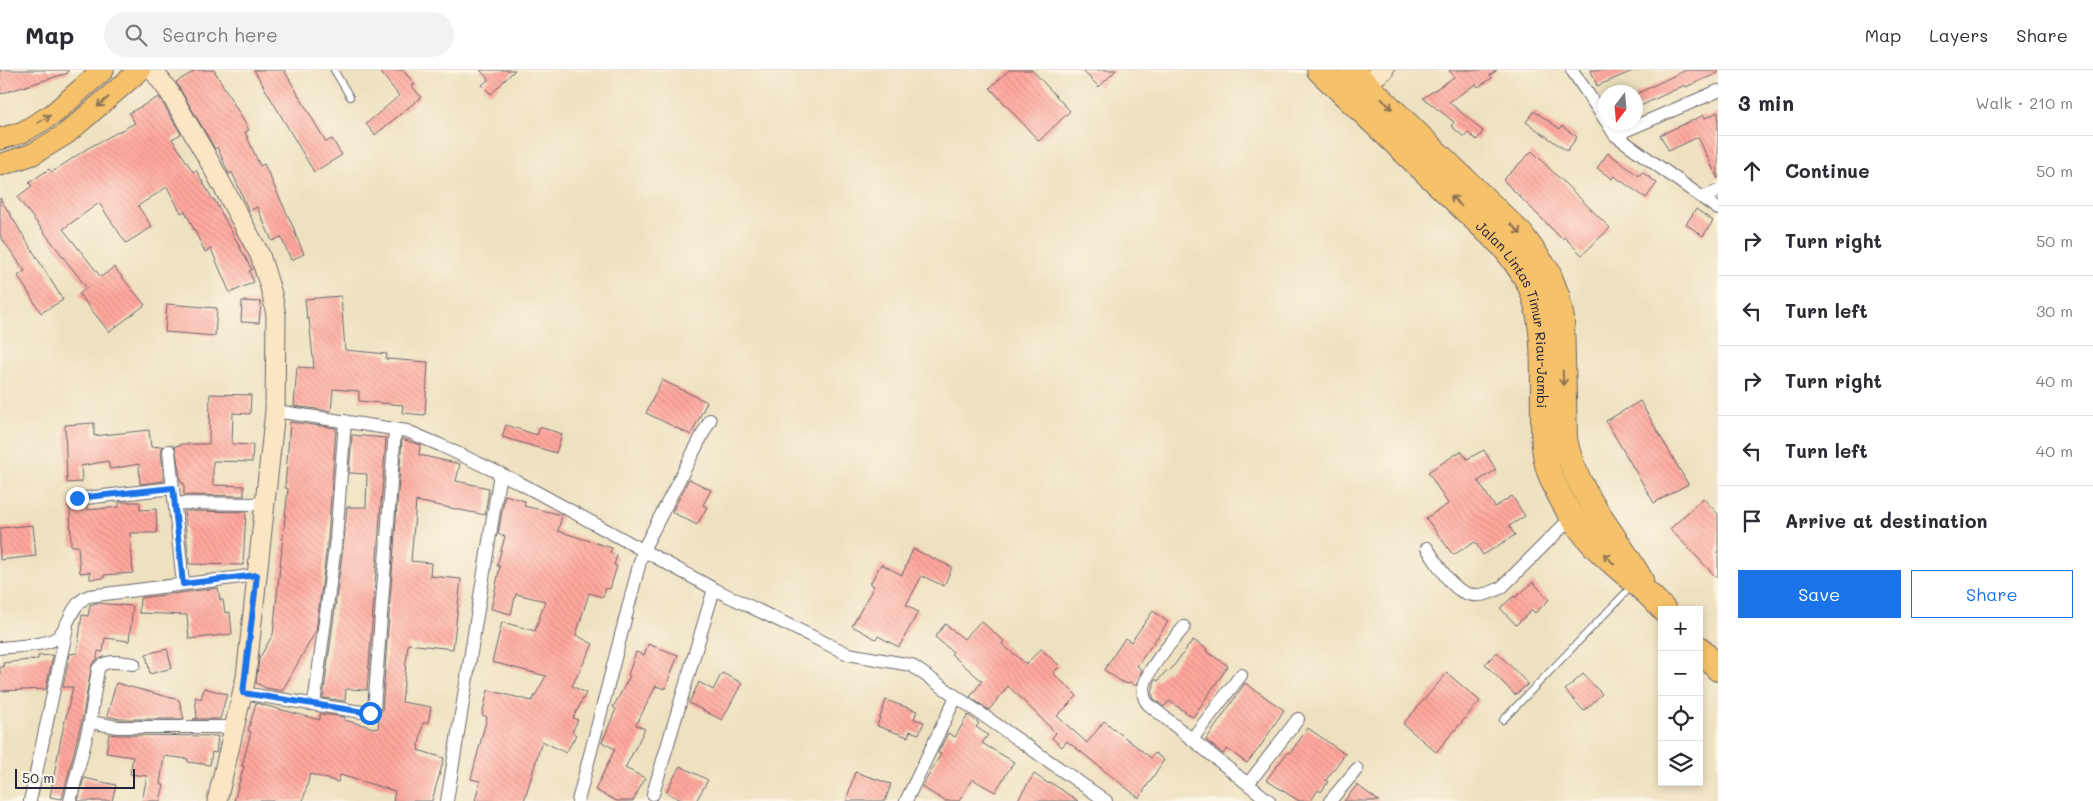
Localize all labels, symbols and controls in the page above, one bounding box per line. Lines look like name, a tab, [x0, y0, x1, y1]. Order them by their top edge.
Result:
search box	[104, 12, 454, 57]
text: Map	[25, 19, 74, 50]
icon: search	[122, 21, 150, 49]
text: Search here	[162, 22, 278, 47]
text: Map	[1865, 23, 1901, 47]
text: Layers	[1929, 23, 1988, 47]
text: Share	[2016, 23, 2068, 47]
north arrow	[1598, 85, 1643, 130]
text: 3 min	[1738, 89, 1794, 116]
text: Walk · 210 m	[1975, 92, 2073, 113]
one-way arrow	[97, 96, 110, 107]
one-way arrow	[1380, 97, 1392, 109]
one-way arrow	[37, 114, 51, 124]
icon: ahead	[1738, 157, 1766, 185]
text: Continue	[1785, 158, 1870, 183]
text: 50 m	[2036, 160, 2073, 181]
one-way arrow	[1450, 195, 1463, 207]
street label: Jalan Lintas Timur Riau-Jambi	[1472, 216, 1552, 408]
one-way arrow	[1509, 223, 1522, 235]
icon: right	[1738, 227, 1766, 255]
text: Turn right	[1785, 228, 1882, 253]
text: 50 m	[2036, 230, 2073, 251]
icon: left	[1738, 297, 1766, 325]
text: Turn left	[1785, 298, 1868, 323]
text: 30 m	[2036, 300, 2073, 321]
icon: right	[1738, 367, 1766, 395]
text: Turn right	[1785, 368, 1882, 393]
one-way arrow	[1559, 370, 1568, 386]
text: 40 m	[2036, 370, 2073, 391]
icon: left	[1738, 437, 1766, 465]
text: Turn left	[1785, 438, 1868, 463]
text: 40 m	[2036, 440, 2073, 461]
route end	[66, 487, 89, 510]
icon: arrive	[1738, 507, 1766, 535]
text: Arrive at destination	[1785, 508, 1988, 533]
one-way arrow	[1603, 553, 1615, 565]
button: Save	[1738, 570, 1901, 618]
button: Share	[1911, 570, 2073, 618]
map controls	[1658, 606, 1703, 786]
button: +	[1658, 606, 1703, 651]
button: −	[1658, 651, 1703, 696]
button: locate	[1658, 696, 1703, 741]
route start	[359, 702, 382, 725]
button: layers	[1658, 741, 1703, 786]
scale bar	[15, 766, 135, 789]
text: 50 m	[22, 768, 54, 787]

